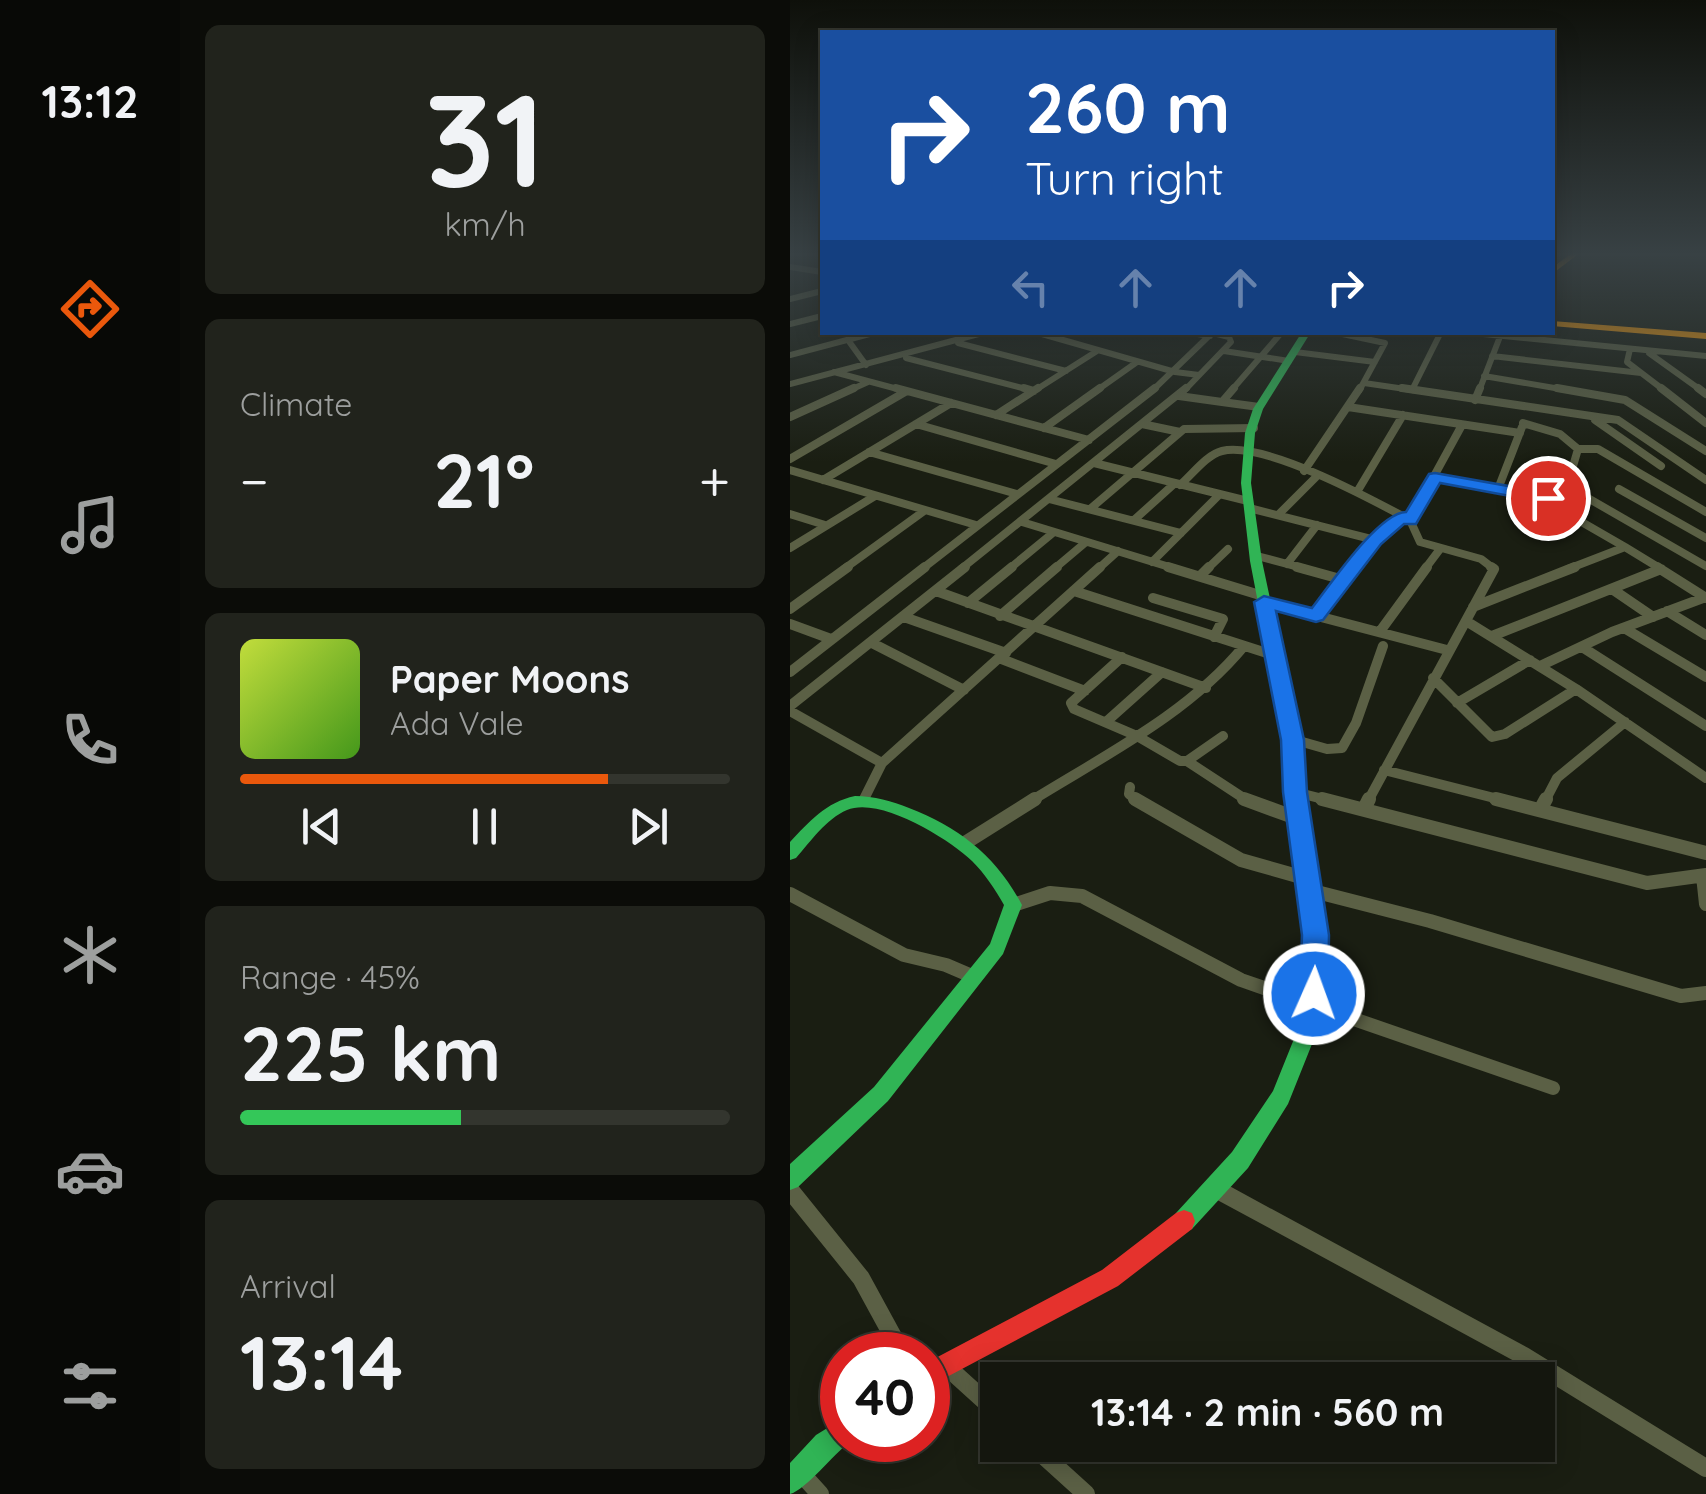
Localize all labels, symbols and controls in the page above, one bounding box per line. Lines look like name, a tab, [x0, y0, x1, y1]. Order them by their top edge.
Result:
text: 31	[425, 57, 545, 220]
text: 260 m	[1025, 63, 1231, 151]
icon: right	[860, 70, 990, 200]
text: 13:12	[41, 73, 139, 129]
text: Turn right	[1025, 150, 1224, 206]
text: km/h	[444, 204, 526, 244]
icon: left	[1003, 260, 1058, 315]
icon: ahead	[1108, 260, 1163, 315]
icon: ahead	[1213, 260, 1268, 315]
icon: right	[1318, 260, 1373, 315]
icon: directions	[55, 274, 125, 344]
text: Climate	[240, 384, 352, 424]
text: 21°	[433, 433, 534, 527]
text: −	[240, 446, 269, 515]
text: +	[699, 446, 730, 515]
pin	[1506, 456, 1591, 541]
icon: arrive	[1521, 471, 1576, 526]
icon: music	[55, 490, 125, 560]
text: Paper Moons	[390, 655, 630, 703]
text: Ada Vale	[390, 703, 524, 743]
icon: phone	[55, 705, 125, 775]
icon: previous	[294, 799, 349, 854]
icon: pause	[457, 799, 512, 854]
icon: next	[621, 799, 676, 854]
icon: climate	[55, 920, 125, 990]
position arrow	[1262, 942, 1366, 1046]
text: Range · 45%	[240, 957, 420, 997]
text: 225 km	[240, 1006, 501, 1100]
icon: car	[55, 1136, 125, 1206]
text: Arrival	[240, 1266, 336, 1306]
text: 13:14	[240, 1315, 403, 1409]
speed limit sign: 40	[820, 1332, 950, 1462]
icon: filters	[55, 1351, 125, 1421]
text: 13:14 · 2 min · 560 m	[1091, 1388, 1444, 1436]

